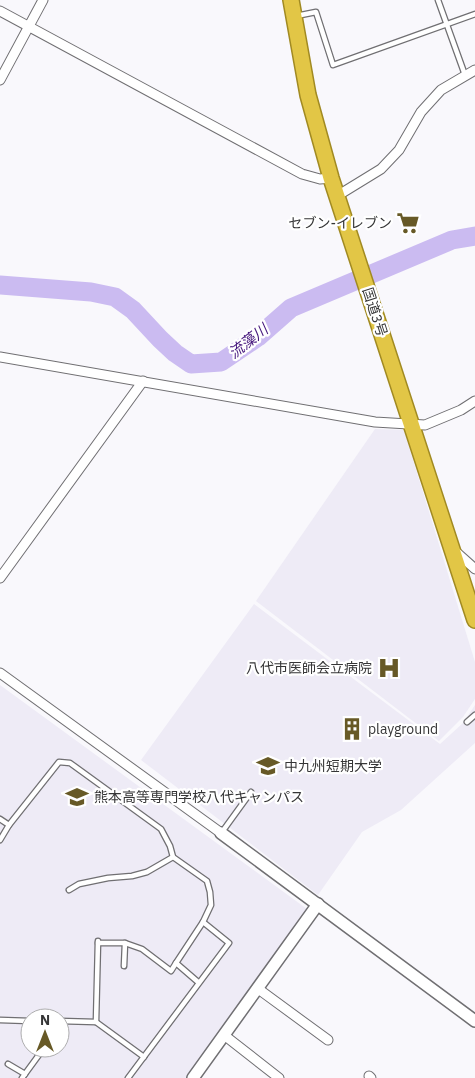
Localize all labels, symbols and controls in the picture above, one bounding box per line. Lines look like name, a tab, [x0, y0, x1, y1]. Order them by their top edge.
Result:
supermarket icon: セブン-イレブン	[395, 210, 421, 236]
place label: セブン-イレブン	[288, 214, 392, 232]
street label: 国道3号	[359, 285, 391, 339]
water label: 流藻川	[224, 318, 273, 362]
hospital icon: 八代市医師会立病院	[376, 655, 402, 681]
place label: 八代市医師会立病院	[246, 659, 372, 677]
building icon: playground	[339, 716, 365, 742]
place label: playground	[368, 720, 438, 738]
school or university icon: 中九州短期大学	[255, 753, 281, 779]
place label: 中九州短期大学	[284, 757, 382, 775]
school or university icon: 熊本高等専門学校八代キャンパス	[64, 784, 90, 810]
place label: 熊本高等専門学校八代キャンパス	[94, 788, 304, 806]
north arrow	[20, 1008, 70, 1058]
text: N	[40, 1011, 50, 1029]

